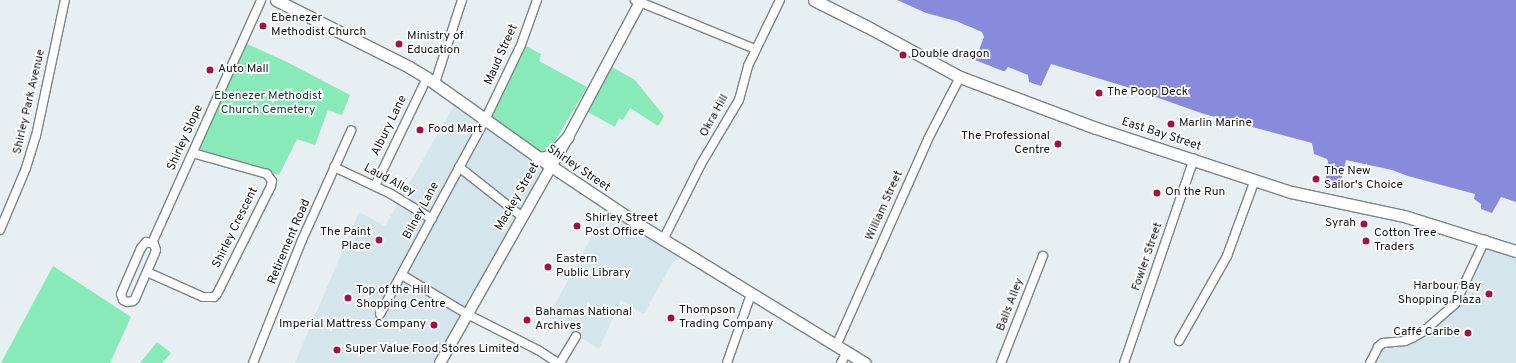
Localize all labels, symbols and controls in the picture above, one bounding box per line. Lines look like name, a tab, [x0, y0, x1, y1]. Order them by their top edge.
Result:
place label: Ebenezer Methodist Church	[271, 12, 366, 40]
marker: Ebenezer Methodist Church	[258, 21, 268, 31]
street label: Maud Street	[482, 22, 522, 88]
place label: Ministry of Education	[407, 30, 464, 58]
marker: Ministry of Education	[394, 39, 404, 49]
street label: Shirley Park Avenue	[11, 48, 49, 156]
place label: Double dragon	[911, 48, 989, 62]
marker: Double dragon	[898, 50, 908, 60]
place label: Auto Mall	[218, 63, 269, 77]
marker: Auto Mall	[205, 65, 215, 75]
place label: The Poop Deck	[1107, 86, 1188, 100]
marker: The Poop Deck	[1094, 88, 1104, 98]
park label: Ebenezer Methodist Church Cemetery	[214, 90, 322, 118]
street label: Okra Hill	[697, 92, 733, 140]
street label: Albury Lane	[369, 93, 411, 159]
street label: Shirley Slope	[165, 103, 207, 173]
street label: East Bay Street	[1119, 115, 1203, 155]
place label: Marlin Marine	[1179, 117, 1252, 131]
marker: Marlin Marine	[1166, 119, 1176, 129]
place label: Food Mart	[428, 123, 482, 137]
marker: Food Mart	[415, 125, 425, 135]
place label: The Professional Centre	[961, 130, 1050, 158]
marker: The Professional Centre	[1053, 139, 1063, 149]
street label: Shirley Street	[544, 143, 612, 195]
street label: Mackey Street	[493, 160, 543, 234]
street label: Laud Alley	[361, 161, 417, 201]
place label: The New Sailor's Choice	[1324, 165, 1403, 193]
street label: William Street	[863, 169, 907, 243]
marker: The New Sailor's Choice	[1311, 174, 1321, 184]
street label: Bilney Lane	[401, 180, 443, 242]
street label: Shirley Crescent	[210, 185, 262, 271]
place label: On the Run	[1165, 186, 1225, 200]
marker: On the Run	[1152, 188, 1162, 198]
street label: Retirement Road	[266, 197, 314, 287]
place label: Shirley Street Post Office	[585, 212, 658, 240]
place label: Syrah	[1325, 217, 1356, 231]
marker: Syrah	[1359, 219, 1369, 229]
marker: Shirley Street Post Office	[572, 221, 582, 231]
street label: Fowler Street	[1130, 221, 1166, 293]
place label: The Paint Place	[320, 226, 371, 254]
place label: Cotton Tree Traders	[1374, 227, 1437, 255]
marker: The Paint Place	[374, 235, 384, 245]
marker: Cotton Tree Traders	[1361, 236, 1371, 246]
place label: Eastern Public Library	[556, 253, 630, 281]
marker: Eastern Public Library	[543, 262, 553, 272]
street label: Balls Alley	[994, 276, 1028, 334]
place label: Harbour Bay Shopping Plaza	[1398, 280, 1481, 308]
place label: Top of the Hill Shopping Centre	[356, 284, 446, 312]
marker: Harbour Bay Shopping Plaza	[1484, 289, 1494, 299]
marker: Top of the Hill Shopping Centre	[343, 293, 353, 303]
place label: Thompson Trading Company	[679, 304, 773, 332]
place label: Bahamas National Archives	[535, 306, 632, 334]
marker: Thompson Trading Company	[666, 313, 676, 323]
marker: Bahamas National Archives	[522, 315, 532, 325]
place label: Imperial Mattress Company	[279, 318, 426, 332]
marker: Imperial Mattress Company	[429, 320, 439, 330]
place label: Caffé Caribe	[1393, 326, 1460, 340]
marker: Caffé Caribe	[1463, 328, 1473, 338]
place label: Super Value Food Stores Limited	[345, 343, 520, 357]
marker: Super Value Food Stores Limited	[332, 345, 342, 355]

